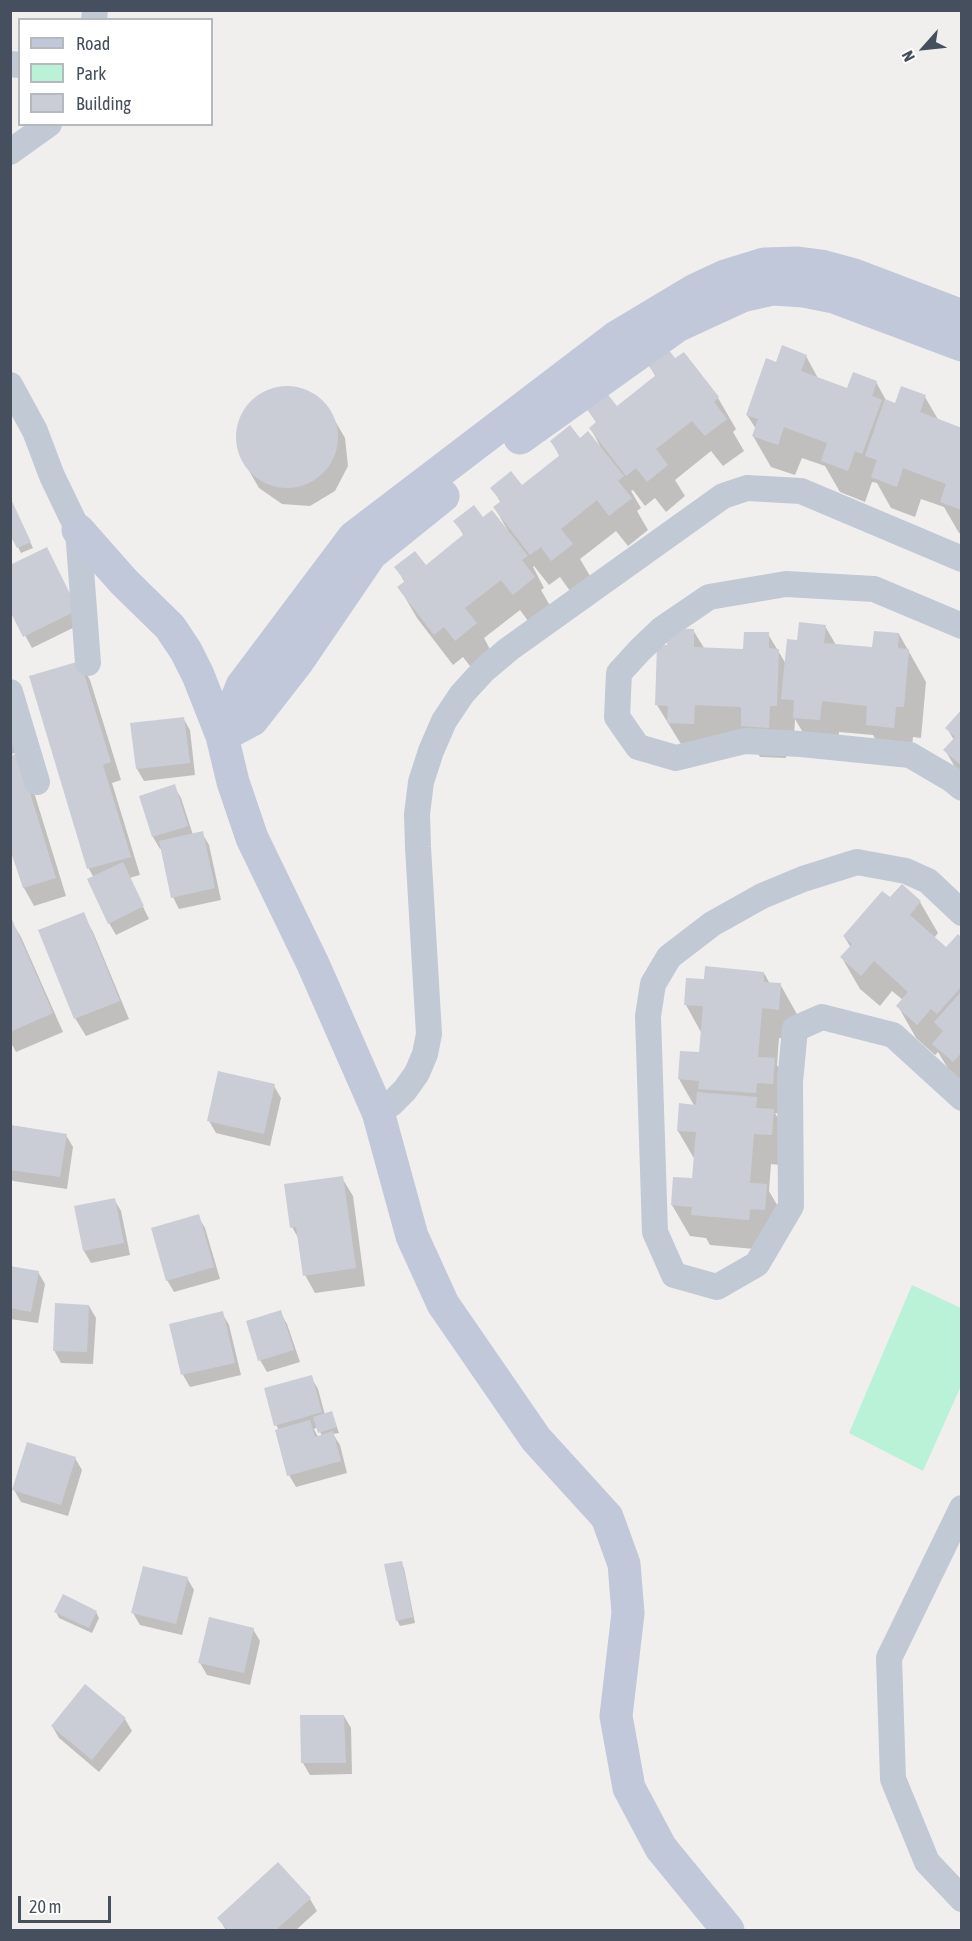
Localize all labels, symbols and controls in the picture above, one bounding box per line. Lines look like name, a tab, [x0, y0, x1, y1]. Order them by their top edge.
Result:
legend	[18, 18, 213, 126]
north arrow	[894, 18, 954, 78]
text: Road	[76, 33, 110, 54]
text: N	[898, 48, 918, 64]
text: Park	[76, 63, 106, 84]
text: Building	[76, 93, 131, 114]
scale bar	[21, 1884, 114, 1922]
text: 20 m	[29, 1896, 61, 1917]

